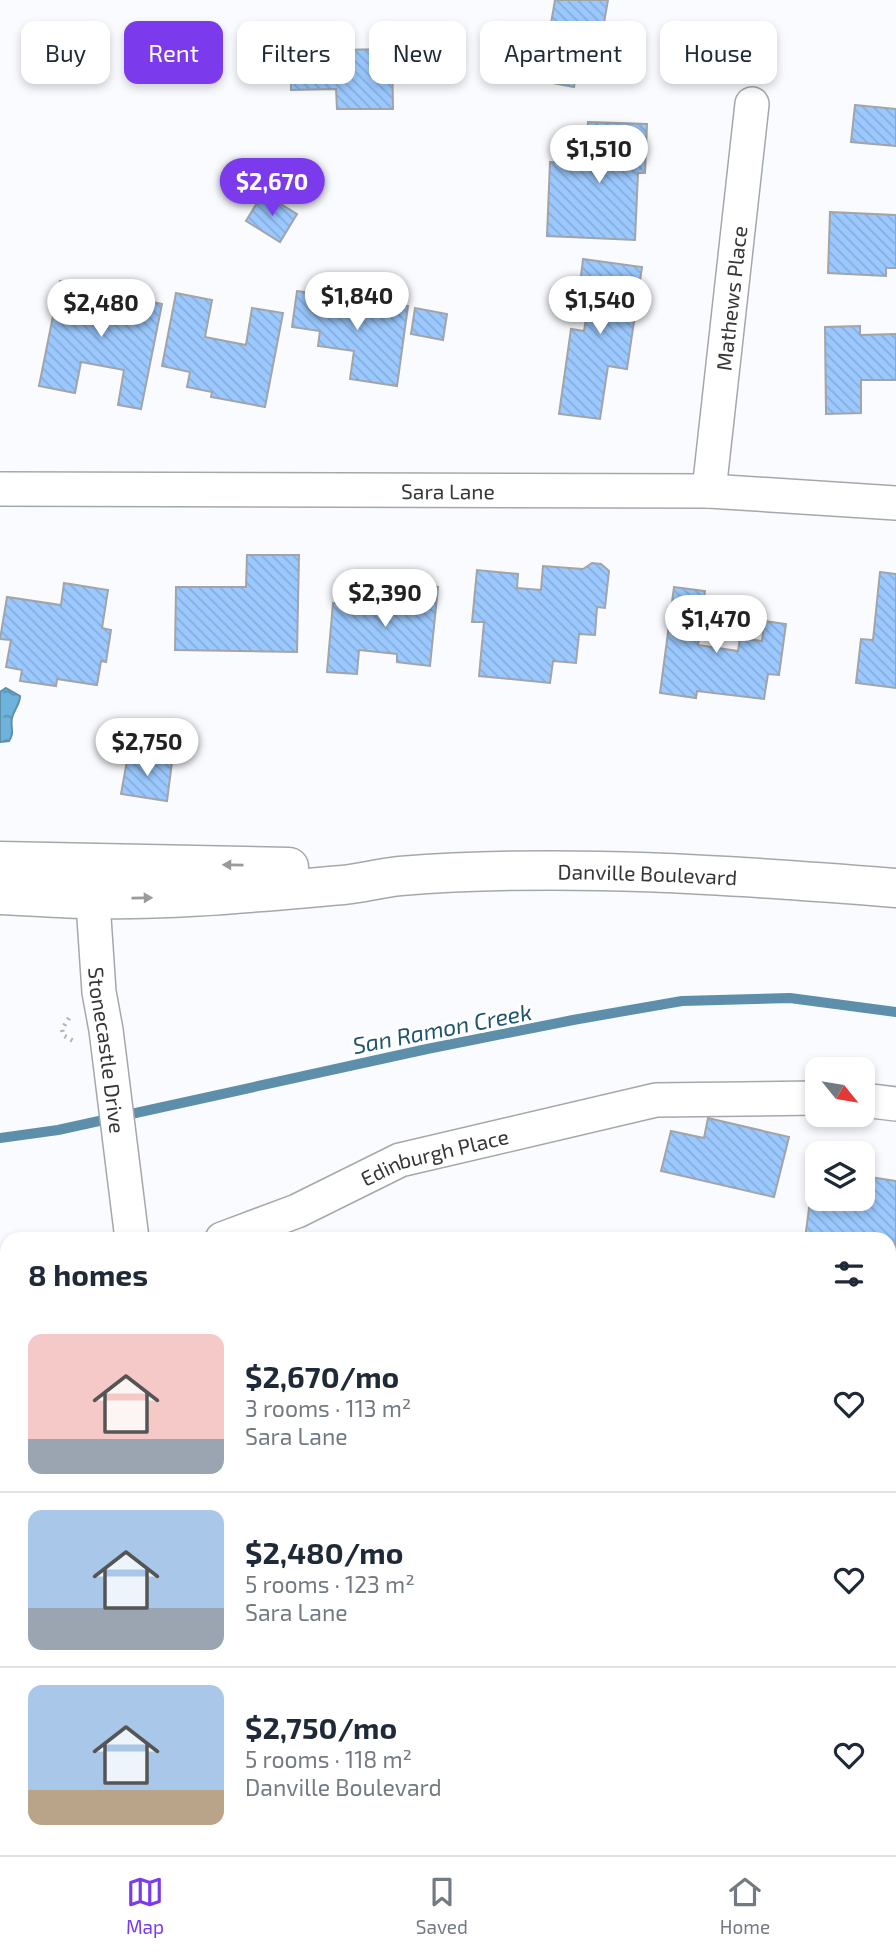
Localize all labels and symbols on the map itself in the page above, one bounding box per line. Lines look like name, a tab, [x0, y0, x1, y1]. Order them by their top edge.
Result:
pin: $1,510	[542, 125, 656, 185]
pin: $2,670	[215, 158, 329, 218]
street label: Mathews Place	[710, 224, 751, 372]
pin: $1,840	[300, 272, 414, 332]
pin: $1,540	[543, 276, 657, 336]
pin: $2,480	[44, 280, 158, 339]
street label: Sara Lane	[401, 478, 495, 503]
pin: $2,390	[328, 570, 442, 629]
pin: $1,470	[659, 596, 773, 655]
pin: $2,750	[90, 718, 204, 778]
street label: Danville Boulevard	[558, 858, 738, 889]
one-way arrow	[222, 859, 244, 871]
one-way arrow	[131, 892, 153, 904]
street label: Stonecastle Drive	[85, 966, 131, 1135]
water label: San Ramon Creek	[350, 997, 534, 1059]
north arrow	[805, 1057, 875, 1127]
street label: Edinburgh Place	[356, 1123, 511, 1190]

